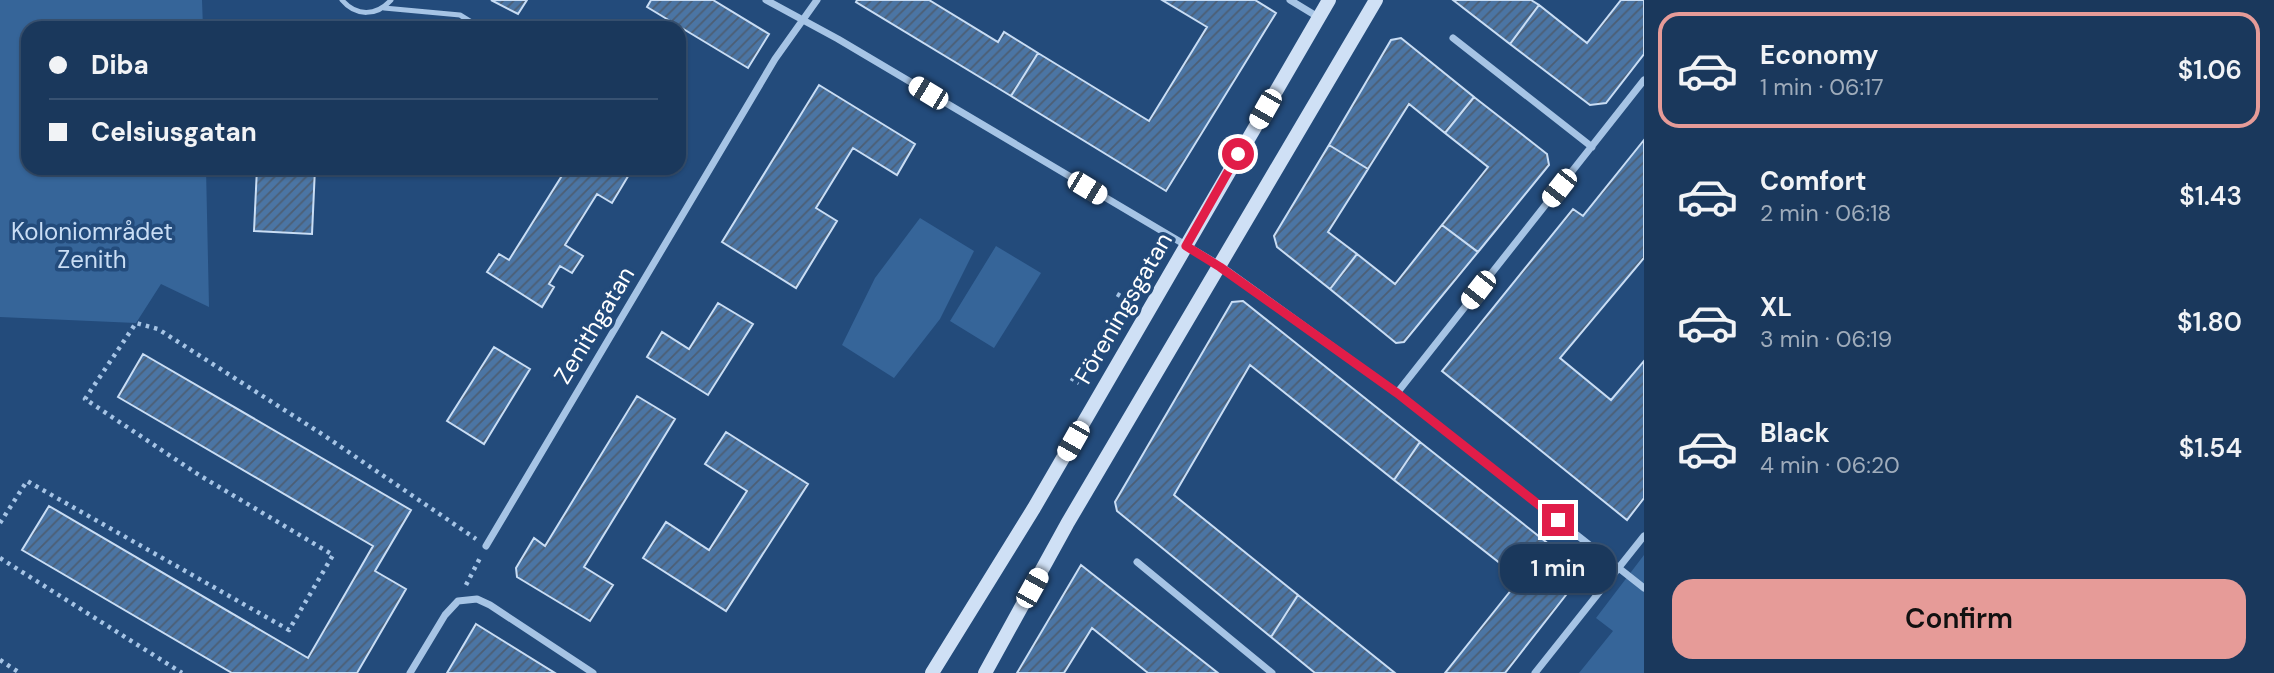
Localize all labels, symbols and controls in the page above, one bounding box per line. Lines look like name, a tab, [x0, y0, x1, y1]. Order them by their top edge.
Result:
text: Economy	[1760, 38, 1878, 72]
icon: car	[1676, 39, 1739, 102]
text: Diba	[91, 48, 149, 82]
text: $1.06	[2178, 53, 2242, 87]
text: 1 min · 06:17	[1760, 72, 1884, 102]
car	[905, 73, 952, 113]
car	[1246, 86, 1285, 132]
text: Celsiusgatan	[91, 115, 257, 149]
route start	[1222, 138, 1254, 170]
text: Comfort	[1760, 164, 1866, 198]
car	[1538, 165, 1581, 211]
icon: car	[1676, 165, 1739, 228]
car	[1064, 168, 1111, 208]
text: $1.43	[2179, 179, 2242, 213]
text: 2 min · 06:18	[1760, 198, 1891, 228]
park label: Koloniområdet Zenith	[11, 216, 173, 275]
street label: Föreningsgatan	[1067, 227, 1179, 389]
street label: Zenithgatan	[547, 261, 641, 389]
car	[1457, 267, 1500, 313]
text: XL	[1760, 290, 1792, 324]
icon: car	[1676, 291, 1739, 354]
text: $1.80	[2177, 305, 2242, 339]
text: 3 min · 06:19	[1760, 324, 1892, 354]
text: Black	[1760, 416, 1830, 450]
icon: car	[1676, 417, 1739, 480]
car	[1054, 418, 1093, 464]
text: $1.54	[2179, 431, 2242, 465]
text: 4 min · 06:20	[1760, 450, 1900, 480]
route end	[1542, 504, 1574, 536]
callout: 1 min	[1500, 544, 1616, 594]
text: 1 min	[1531, 553, 1585, 583]
car	[1013, 565, 1052, 611]
button: Confirm	[1672, 579, 2246, 659]

